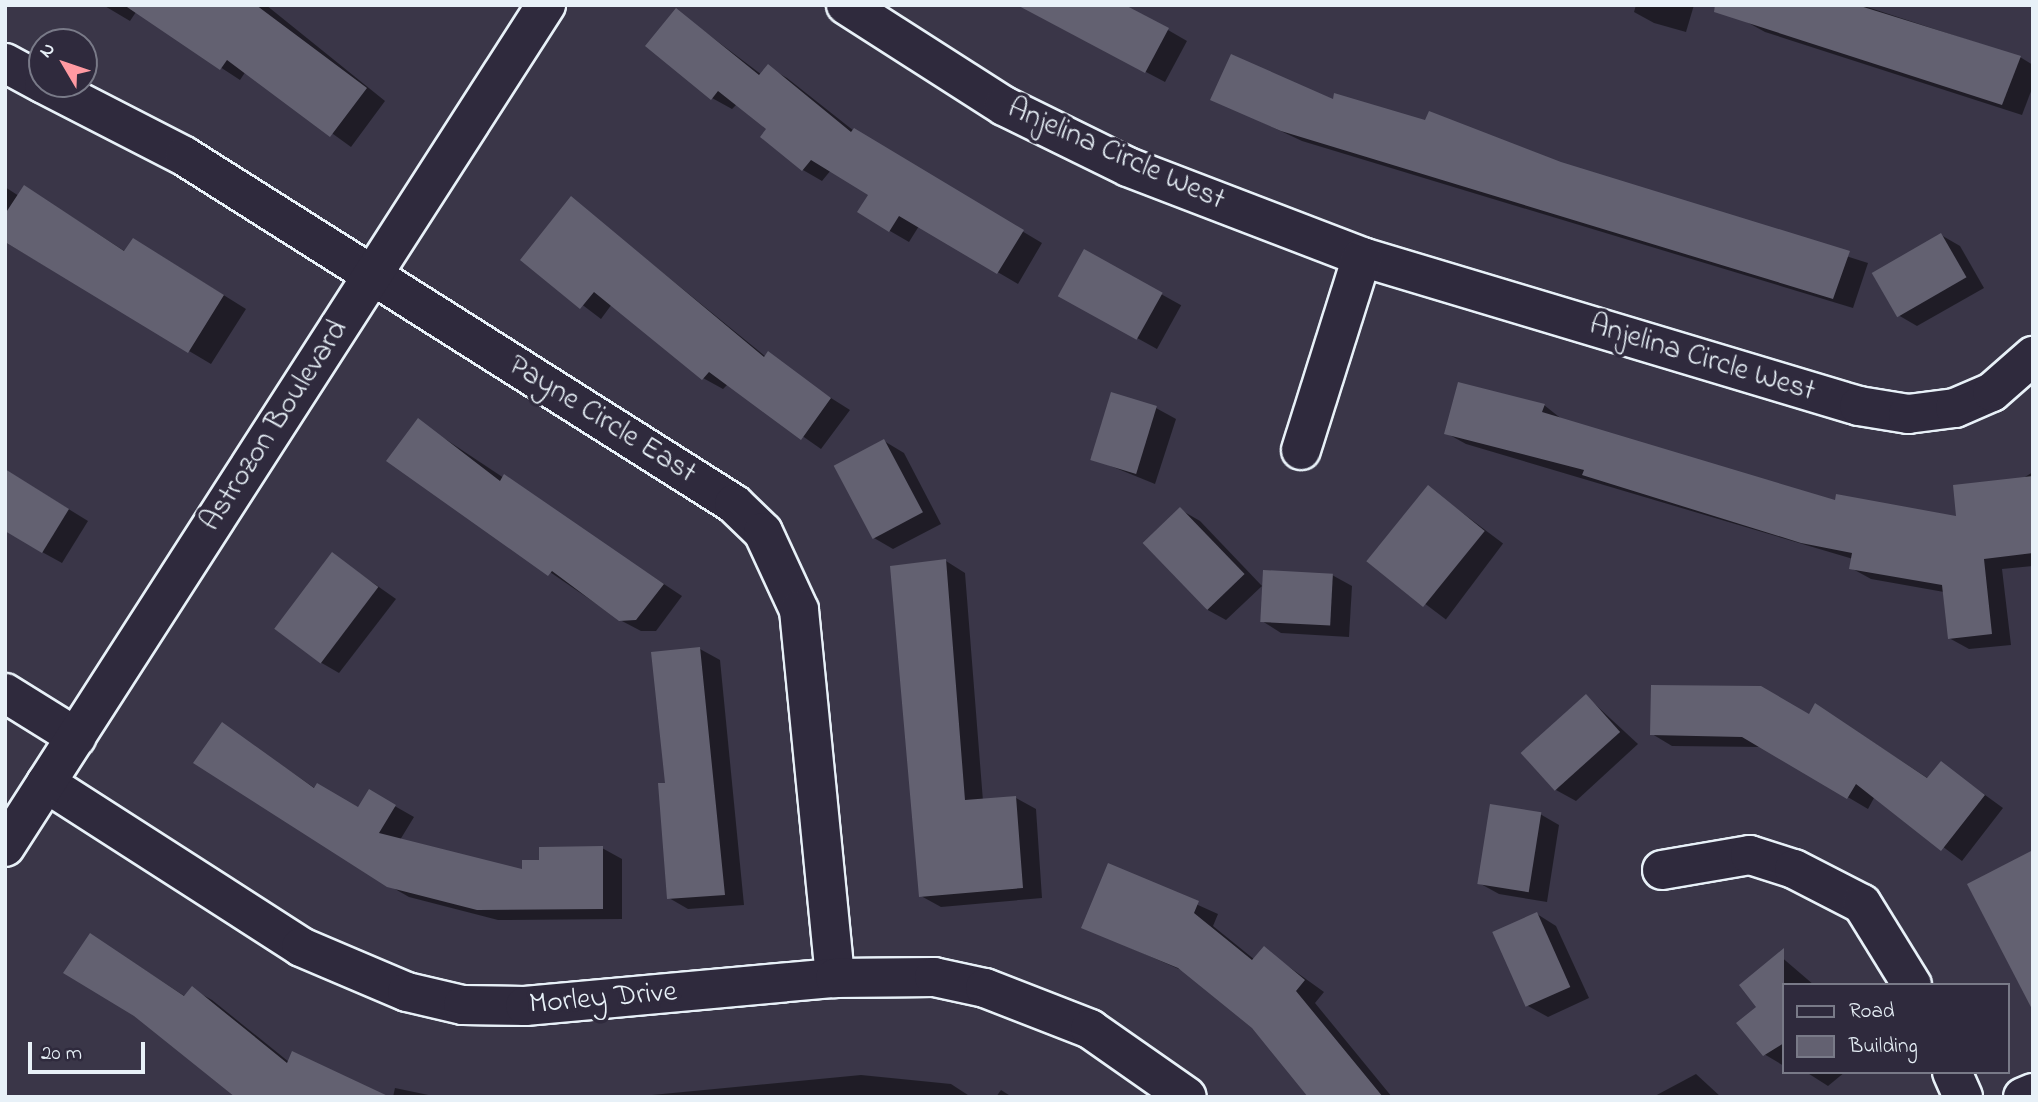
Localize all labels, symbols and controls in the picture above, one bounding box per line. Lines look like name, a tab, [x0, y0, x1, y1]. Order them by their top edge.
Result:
north arrow	[28, 28, 98, 98]
text: N	[33, 37, 62, 64]
street label: Anjelina Circle West	[1002, 91, 1230, 219]
street label: Anjelina Circle West	[1585, 308, 1819, 410]
street label: Astrozon Boulevard	[193, 314, 357, 538]
street label: Payne Circle East	[502, 348, 702, 492]
street label: Morley Drive	[528, 975, 678, 1023]
legend	[1783, 983, 2010, 1074]
text: Road	[1849, 997, 1895, 1027]
scale bar	[32, 1028, 149, 1072]
text: Building	[1849, 1032, 1918, 1062]
text: 20 m	[41, 1039, 82, 1069]

